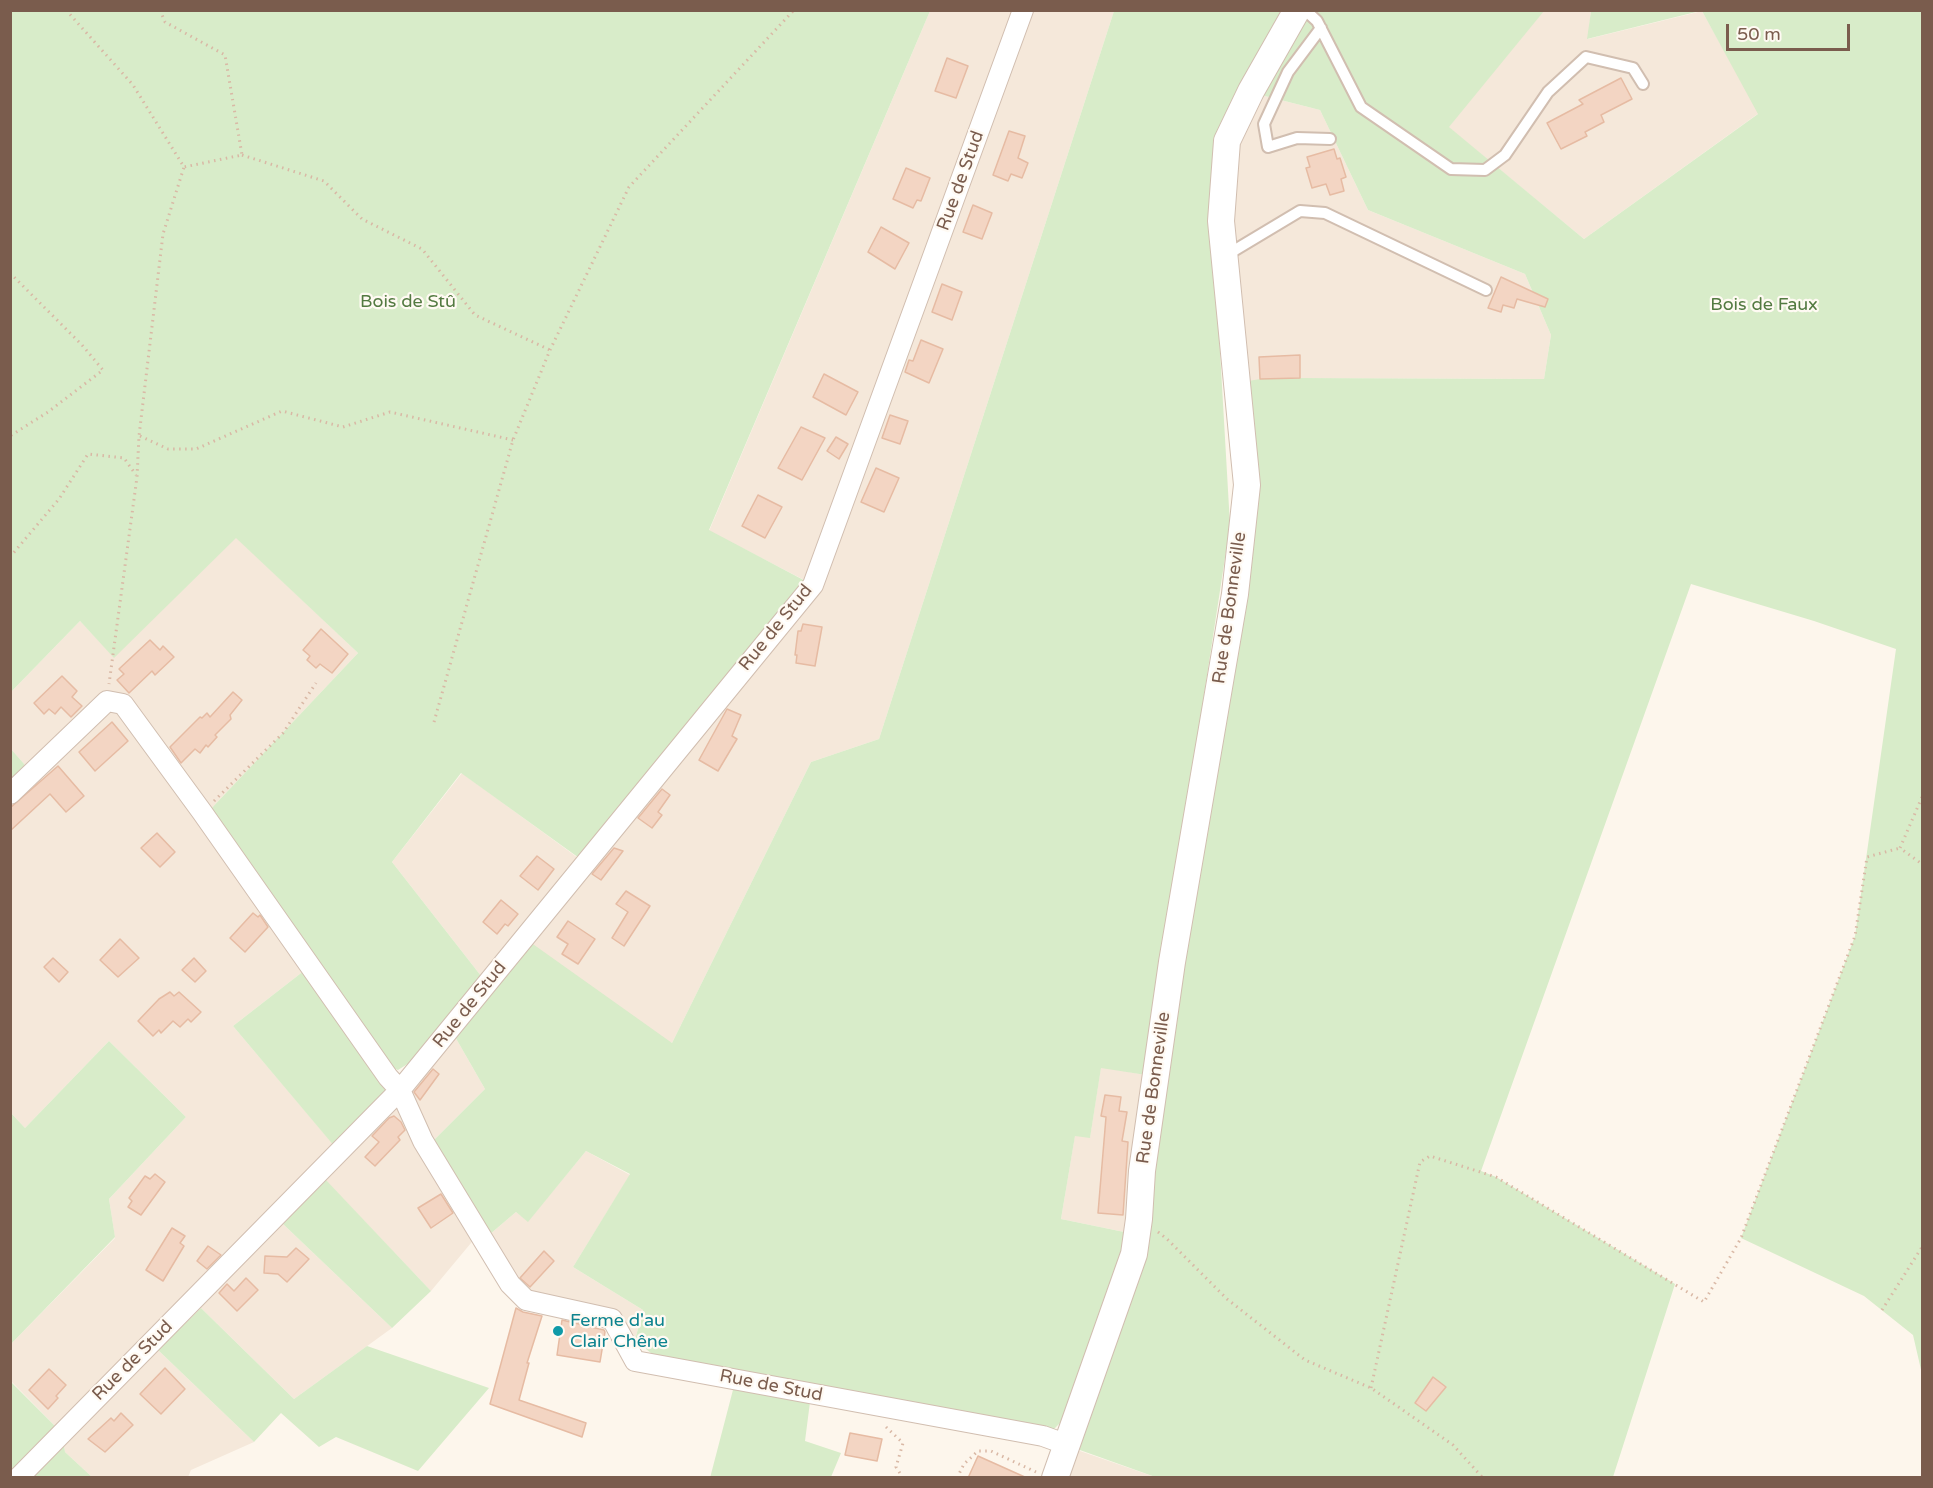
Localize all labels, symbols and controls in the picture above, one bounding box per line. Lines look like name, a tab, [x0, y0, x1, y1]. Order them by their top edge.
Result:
scale bar	[1729, 12, 1854, 50]
text: 50 m	[1737, 23, 1781, 45]
street label: Rue de Stud	[933, 128, 989, 234]
park label: Bois de Stû	[360, 291, 456, 313]
park label: Bois de Faux	[1710, 294, 1818, 316]
street label: Rue de Bonneville	[1209, 531, 1251, 685]
street label: Rue de Stud	[735, 580, 817, 676]
street label: Rue de Stud	[429, 957, 511, 1053]
street label: Rue de Bonneville	[1133, 1011, 1175, 1165]
place label: Ferme d'au Clair Chêne	[570, 1310, 668, 1352]
street label: Rue de Stud	[88, 1316, 178, 1406]
marker: Ferme d'au Clair Chêne	[551, 1324, 565, 1338]
street label: Rue de Stud	[718, 1365, 824, 1407]

